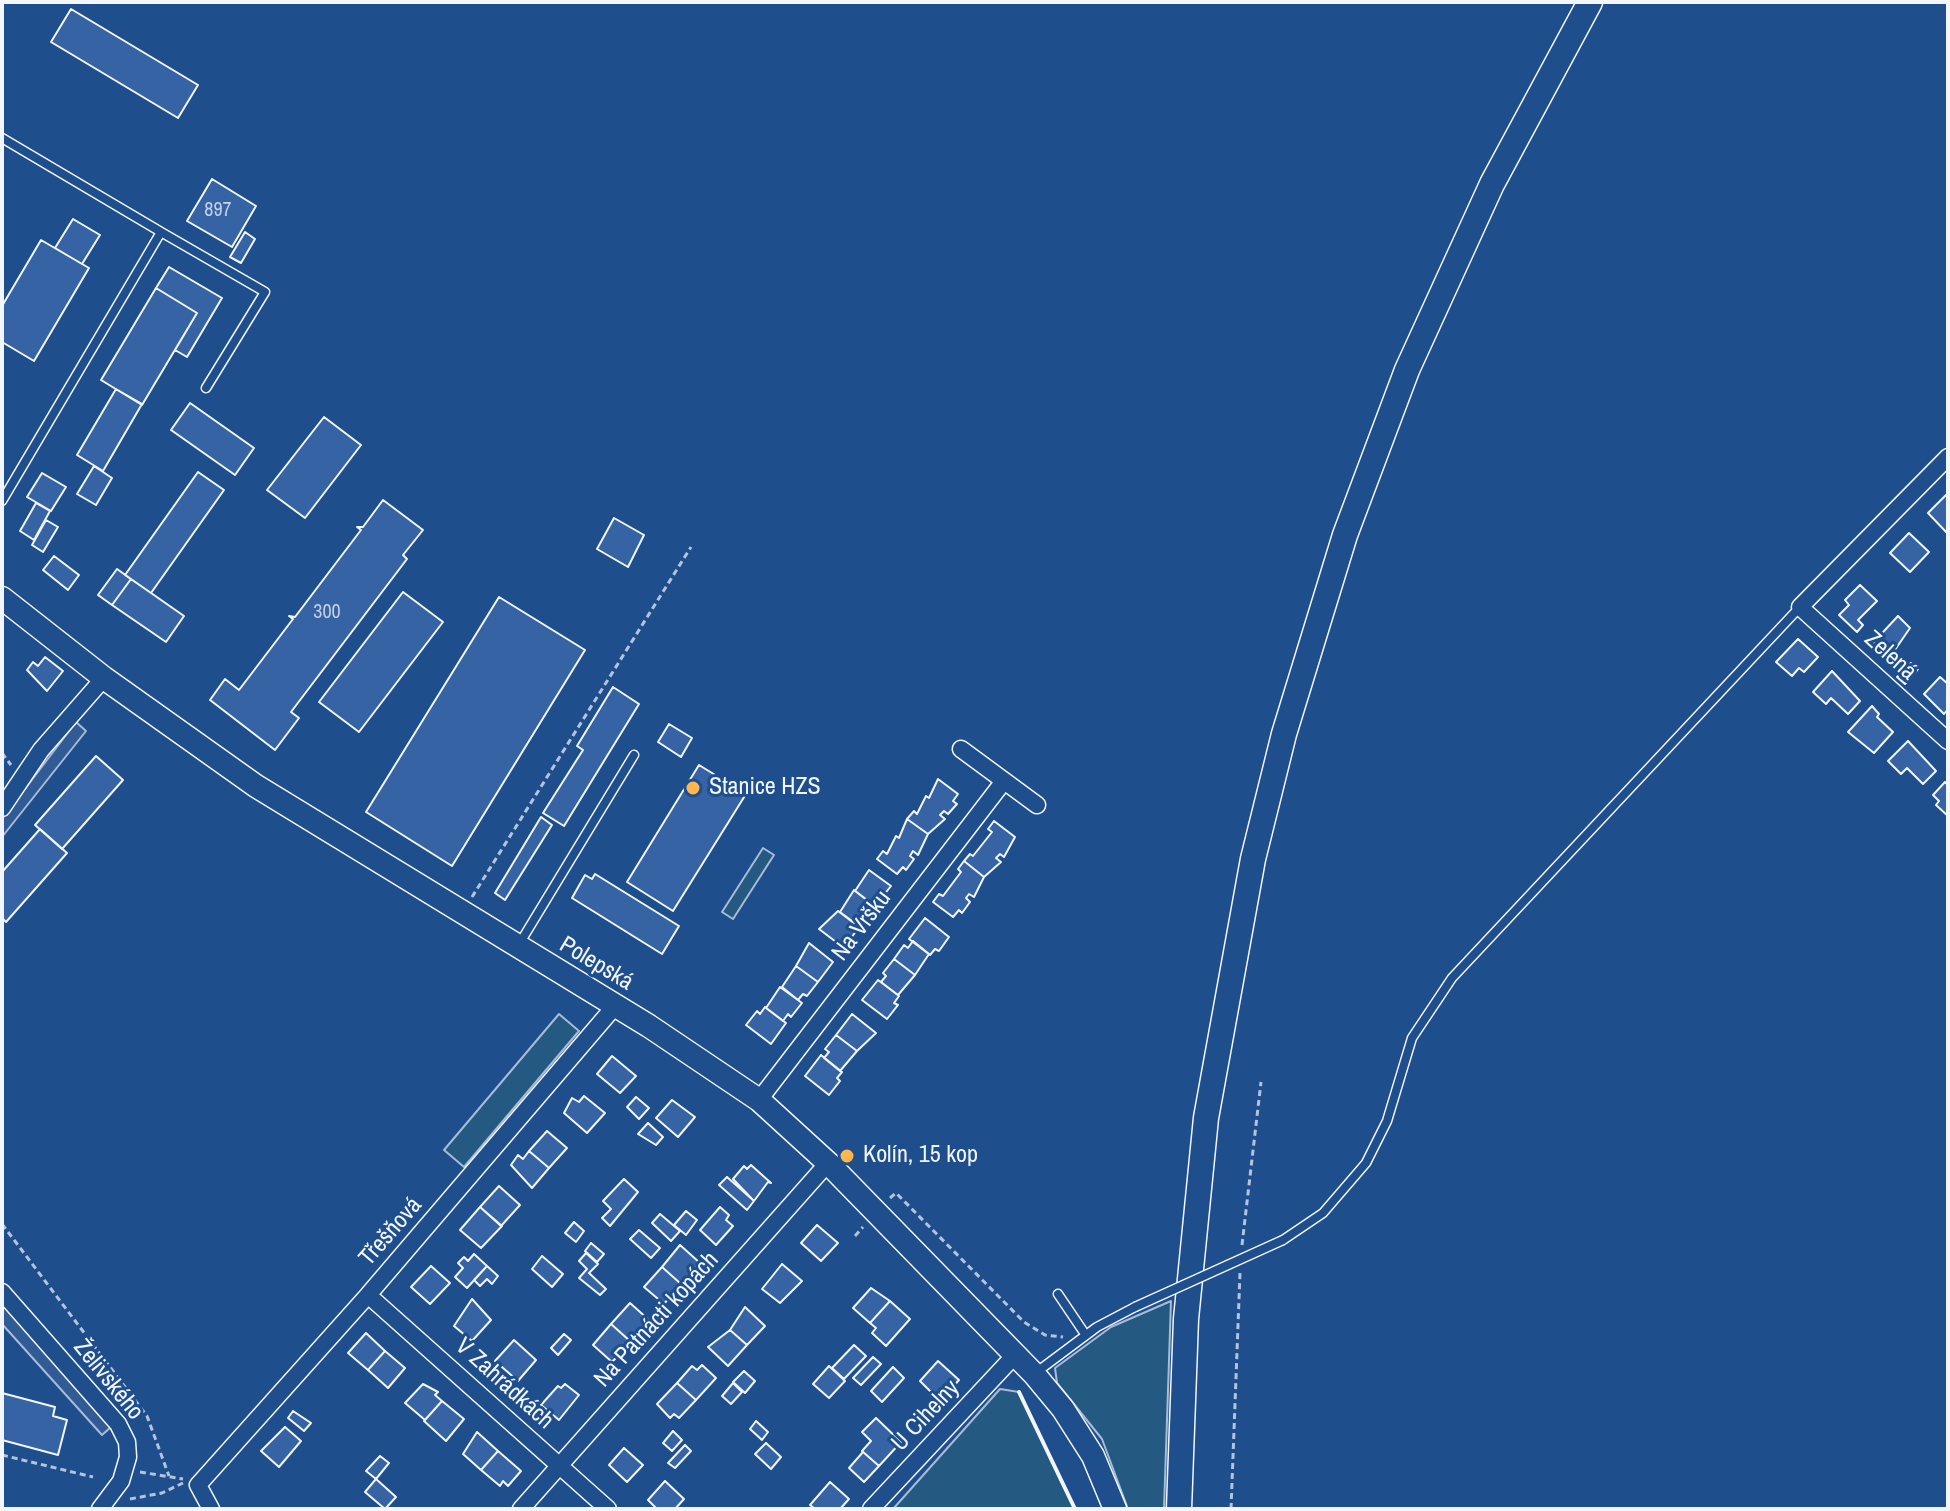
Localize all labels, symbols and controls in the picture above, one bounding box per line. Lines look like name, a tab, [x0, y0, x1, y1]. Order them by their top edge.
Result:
house number: 897	[204, 199, 232, 223]
house number: 300	[313, 601, 341, 625]
street label: Zelená	[1858, 625, 1922, 687]
place label: Stanice HZS	[709, 774, 821, 802]
marker: Stanice HZS	[684, 779, 702, 797]
street label: Na Vršku	[826, 885, 898, 967]
street label: Polepská	[554, 931, 638, 997]
place label: Kolín, 15 kop	[863, 1142, 978, 1170]
marker: Kolín, 15 kop	[838, 1147, 856, 1165]
street label: Třešňová	[353, 1192, 429, 1272]
street label: Na Patnácti kopách	[589, 1247, 725, 1393]
street label: V Zahrádkách	[449, 1332, 559, 1436]
street label: Želivského	[67, 1334, 149, 1426]
street label: U Cihelny	[886, 1375, 966, 1457]

